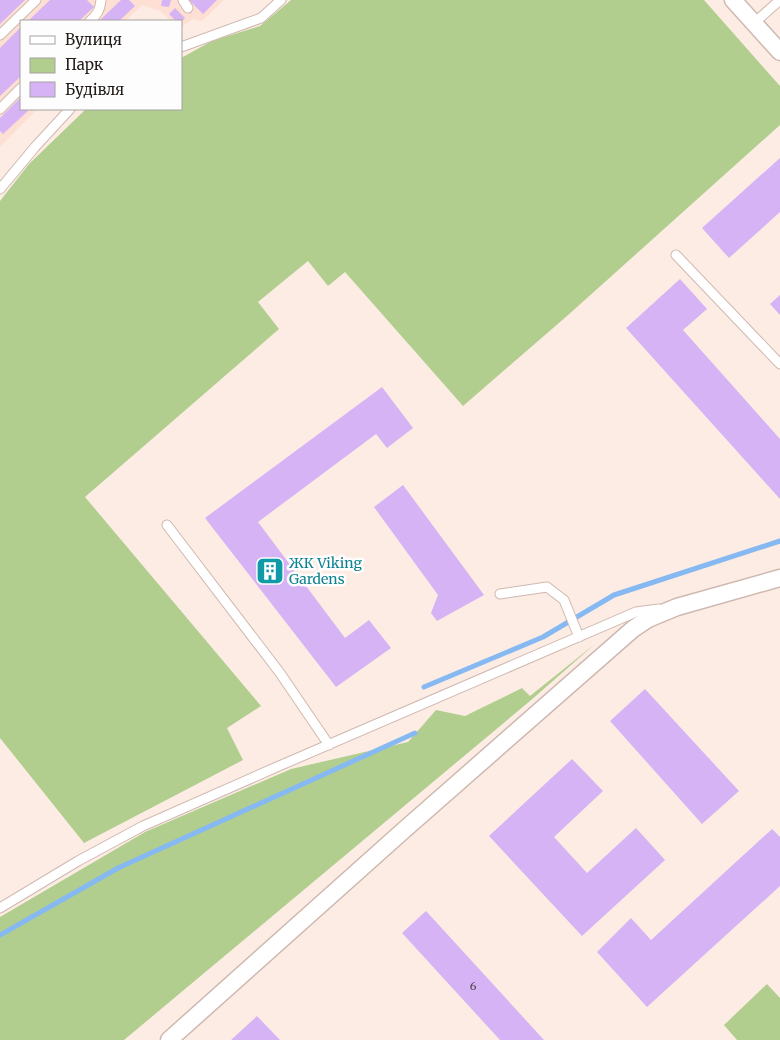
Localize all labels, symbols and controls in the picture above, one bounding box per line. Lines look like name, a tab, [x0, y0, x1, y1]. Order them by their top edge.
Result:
legend	[20, 20, 182, 110]
text: Вулиця	[65, 30, 122, 49]
text: Парк	[65, 55, 104, 74]
text: Будівля	[65, 80, 124, 99]
place label: ЖК Viking Gardens	[289, 554, 362, 588]
building icon: ЖК Viking Gardens	[255, 556, 285, 586]
house number: 6	[470, 979, 477, 993]

